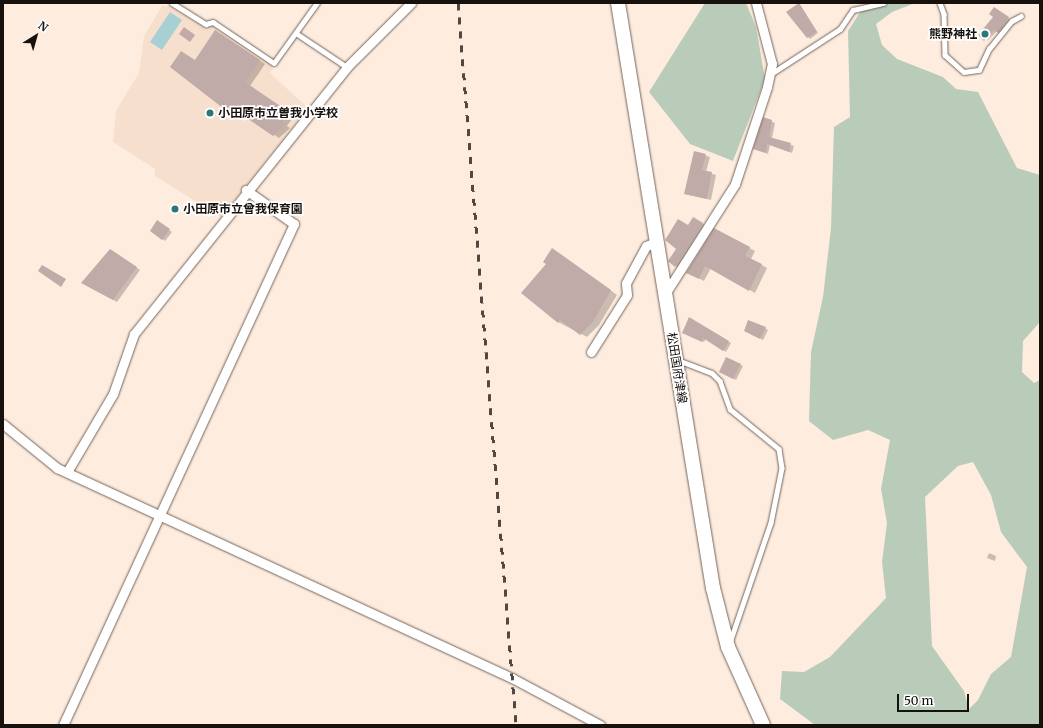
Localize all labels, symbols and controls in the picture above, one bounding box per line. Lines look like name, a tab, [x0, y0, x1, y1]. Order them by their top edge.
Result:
north arrow	[16, 16, 56, 56]
text: N	[36, 18, 51, 35]
place label: 熊野神社	[929, 27, 977, 41]
marker: 熊野神社	[980, 29, 990, 39]
place label: 小田原市立曽我小学校	[218, 106, 338, 120]
marker: 小田原市立曽我小学校	[205, 108, 215, 118]
place label: 小田原市立曾我保育園	[183, 202, 303, 216]
marker: 小田原市立曾我保育園	[170, 204, 180, 214]
street label: 松田国府津線	[664, 331, 690, 405]
scale bar	[899, 686, 971, 712]
text: 50 m	[904, 693, 933, 708]

